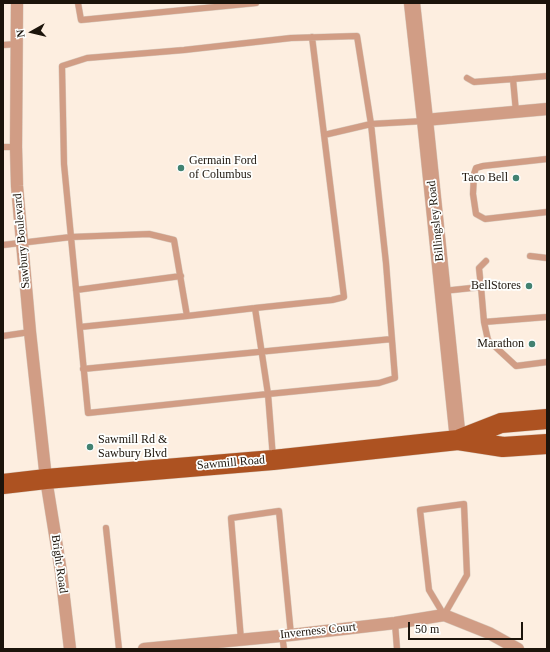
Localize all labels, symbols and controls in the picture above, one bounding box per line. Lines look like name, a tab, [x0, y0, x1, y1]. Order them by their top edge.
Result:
north arrow	[12, 12, 52, 52]
text: N	[14, 29, 27, 38]
place label: Germain Ford of Columbus	[189, 154, 257, 182]
marker: Germain Ford of Columbus	[176, 163, 186, 173]
place label: Taco Bell	[462, 171, 508, 185]
marker: Taco Bell	[511, 173, 521, 183]
street label: Billingsley Road	[425, 180, 447, 262]
street label: Sawbury Boulevard	[11, 193, 33, 289]
place label: BellStores	[471, 279, 521, 293]
marker: BellStores	[524, 281, 534, 291]
place label: Marathon	[477, 337, 524, 351]
marker: Marathon	[527, 339, 537, 349]
place label: Sawmill Rd & Sawbury Blvd	[98, 433, 167, 461]
marker: Sawmill Rd & Sawbury Blvd	[85, 442, 95, 452]
street label: Sawmill Road	[196, 453, 266, 473]
street label: Bright Road	[48, 534, 70, 594]
scale bar	[410, 614, 525, 640]
street label: Inverness Court	[279, 620, 357, 642]
text: 50 m	[415, 622, 439, 636]

